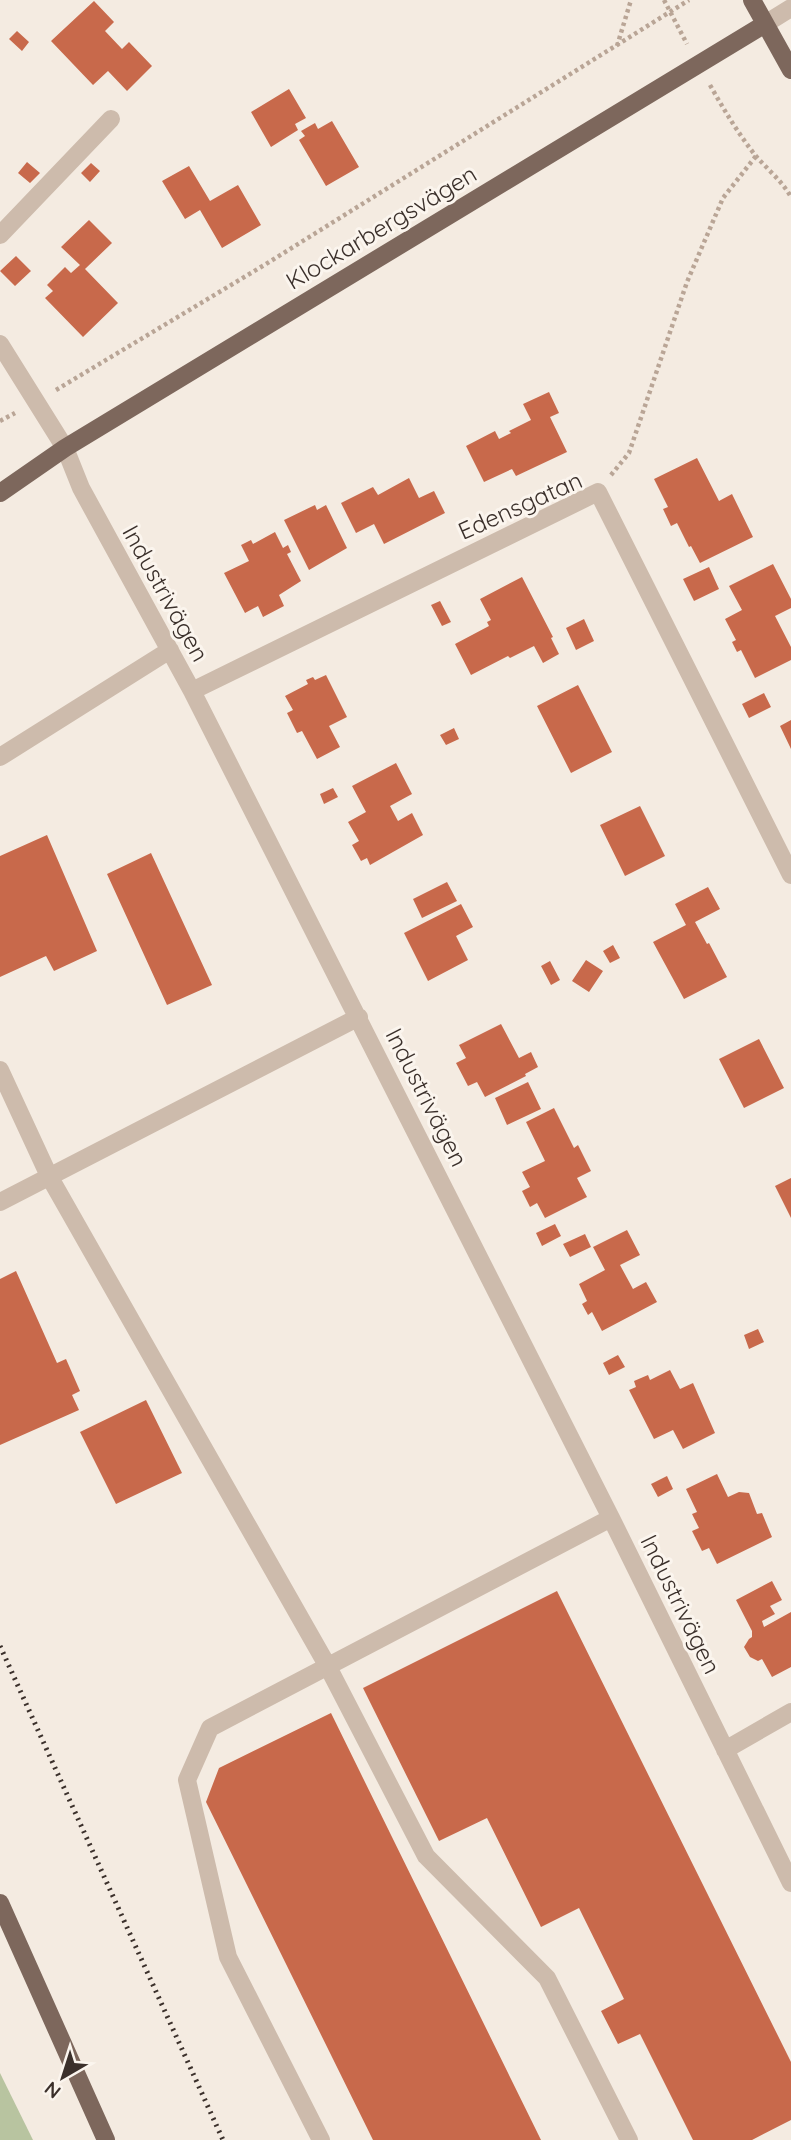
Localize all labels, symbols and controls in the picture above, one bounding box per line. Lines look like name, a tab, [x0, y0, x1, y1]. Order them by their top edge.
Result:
street label: Klockarbergsvägen	[280, 158, 482, 296]
street label: Edensgatan	[453, 464, 587, 546]
street label: Industrivägen	[116, 520, 216, 666]
street label: Industrivägen	[379, 1023, 475, 1171]
street label: Industrivägen	[634, 1529, 728, 1679]
north arrow	[28, 2042, 98, 2112]
text: N	[39, 2076, 65, 2104]

